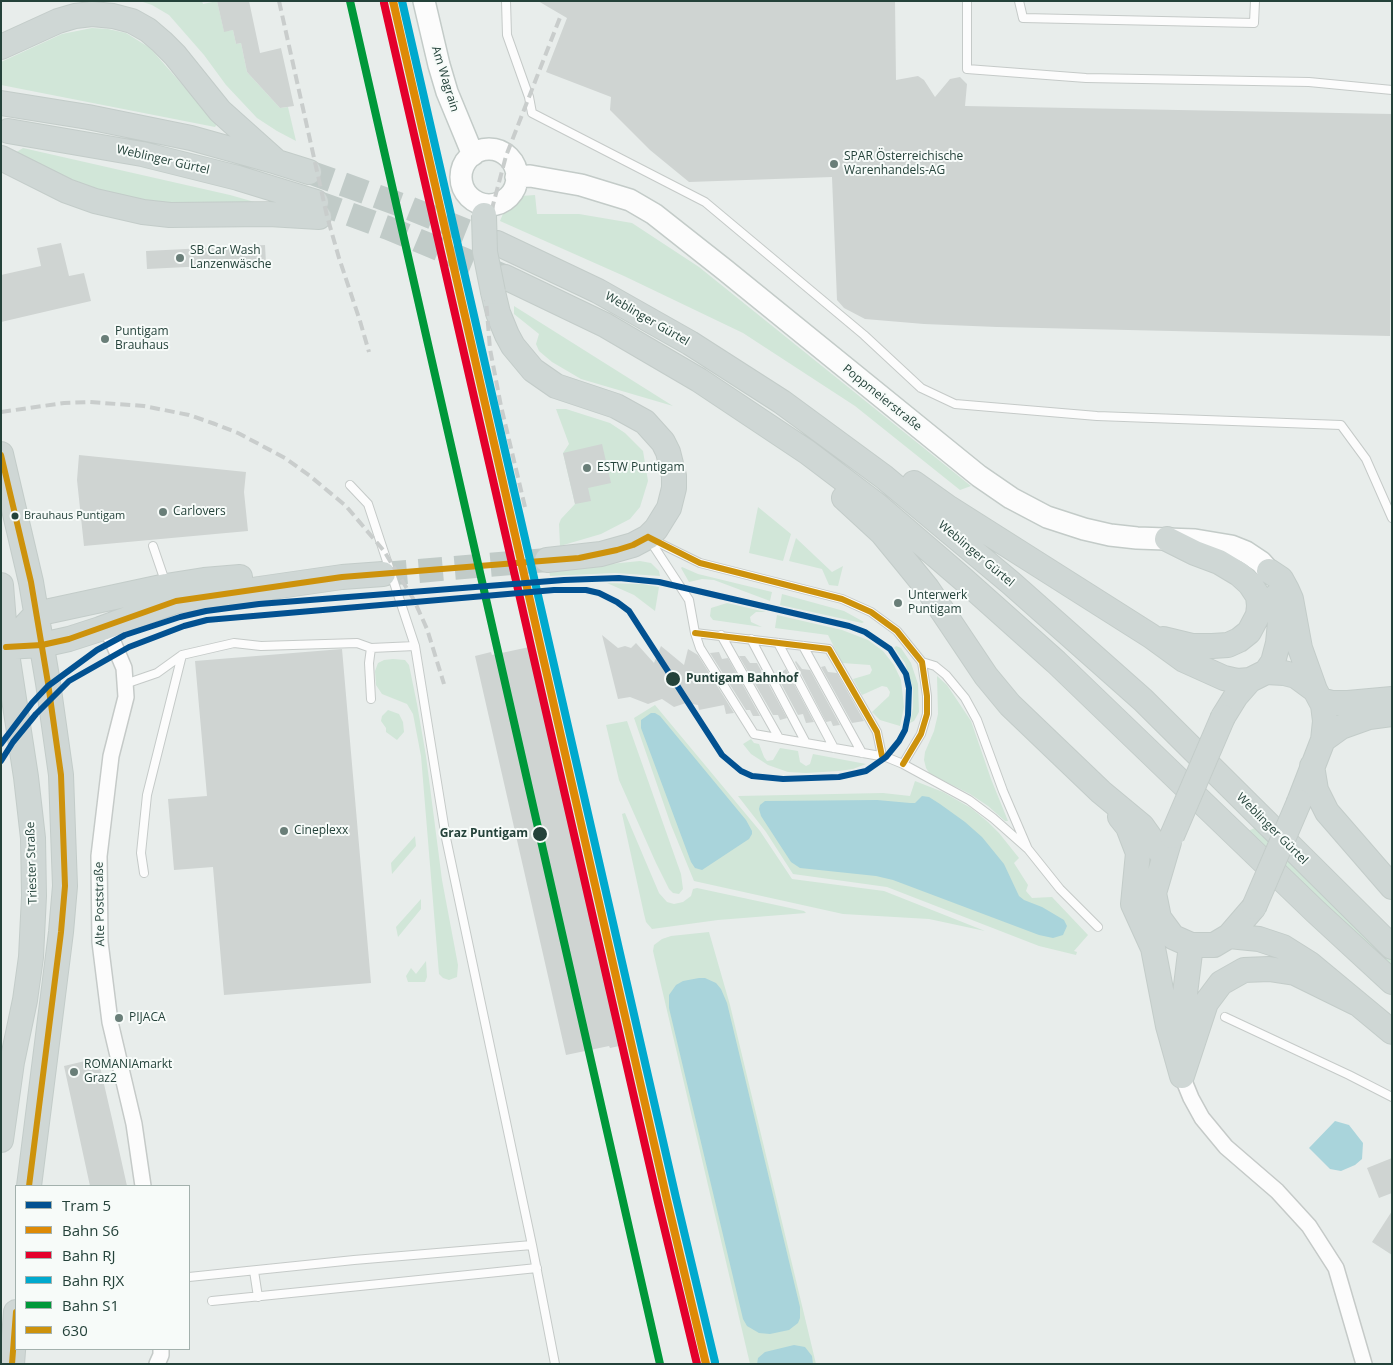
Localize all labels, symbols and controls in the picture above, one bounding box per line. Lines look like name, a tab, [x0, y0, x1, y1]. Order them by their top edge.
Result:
street label: Am Wagrain	[428, 44, 462, 114]
street label: Weblinger Gürtel	[115, 142, 211, 178]
place label: SPAR Österreichische Warenhandels-AG	[844, 150, 963, 178]
marker: SPAR Österreichische Warenhandels-AG	[828, 158, 840, 170]
place label: SB Car Wash Lanzenwäsche	[190, 244, 272, 272]
marker: SB Car Wash Lanzenwäsche	[174, 252, 186, 264]
street label: Weblinger Gürtel	[602, 289, 692, 349]
place label: Puntigam Brauhaus	[115, 325, 169, 353]
marker: Puntigam Brauhaus	[99, 333, 111, 345]
street label: Poppmeierstraße	[840, 362, 924, 434]
place label: ESTW Puntigam	[597, 461, 685, 475]
marker: ESTW Puntigam	[581, 462, 593, 474]
place label: Carlovers	[173, 505, 226, 519]
marker: Carlovers	[157, 506, 169, 518]
place label: Brauhaus Puntigam	[24, 509, 125, 523]
marker: Brauhaus Puntigam	[10, 511, 20, 521]
street label: Weblinger Gürtel	[935, 518, 1017, 590]
place label: Unterwerk Puntigam	[908, 589, 967, 617]
marker: Unterwerk Puntigam	[892, 597, 904, 609]
marker: Puntigam Bahnhof	[664, 670, 682, 688]
place label: Puntigam Bahnhof	[686, 672, 798, 686]
street label: Weblinger Gürtel	[1233, 790, 1311, 868]
street label: Triester Straße	[23, 821, 41, 905]
place label: Cineplexx	[294, 824, 348, 838]
marker: Cineplexx	[278, 825, 290, 837]
marker: Graz Puntigam	[531, 825, 549, 843]
place label: Graz Puntigam	[440, 827, 528, 841]
street label: Alte Poststraße	[92, 861, 108, 947]
place label: PIJACA	[129, 1011, 166, 1025]
marker: PIJACA	[113, 1012, 125, 1024]
place label: ROMANIAmarkt Graz2	[84, 1058, 172, 1086]
marker: ROMANIAmarkt Graz2	[68, 1066, 80, 1078]
legend	[15, 1185, 190, 1350]
text: Tram 5	[62, 1195, 111, 1215]
text: Bahn S6	[62, 1220, 119, 1240]
text: Bahn RJ	[62, 1245, 116, 1265]
text: Bahn RJX	[62, 1270, 124, 1290]
text: Bahn S1	[62, 1295, 119, 1315]
text: 630	[62, 1320, 88, 1340]

